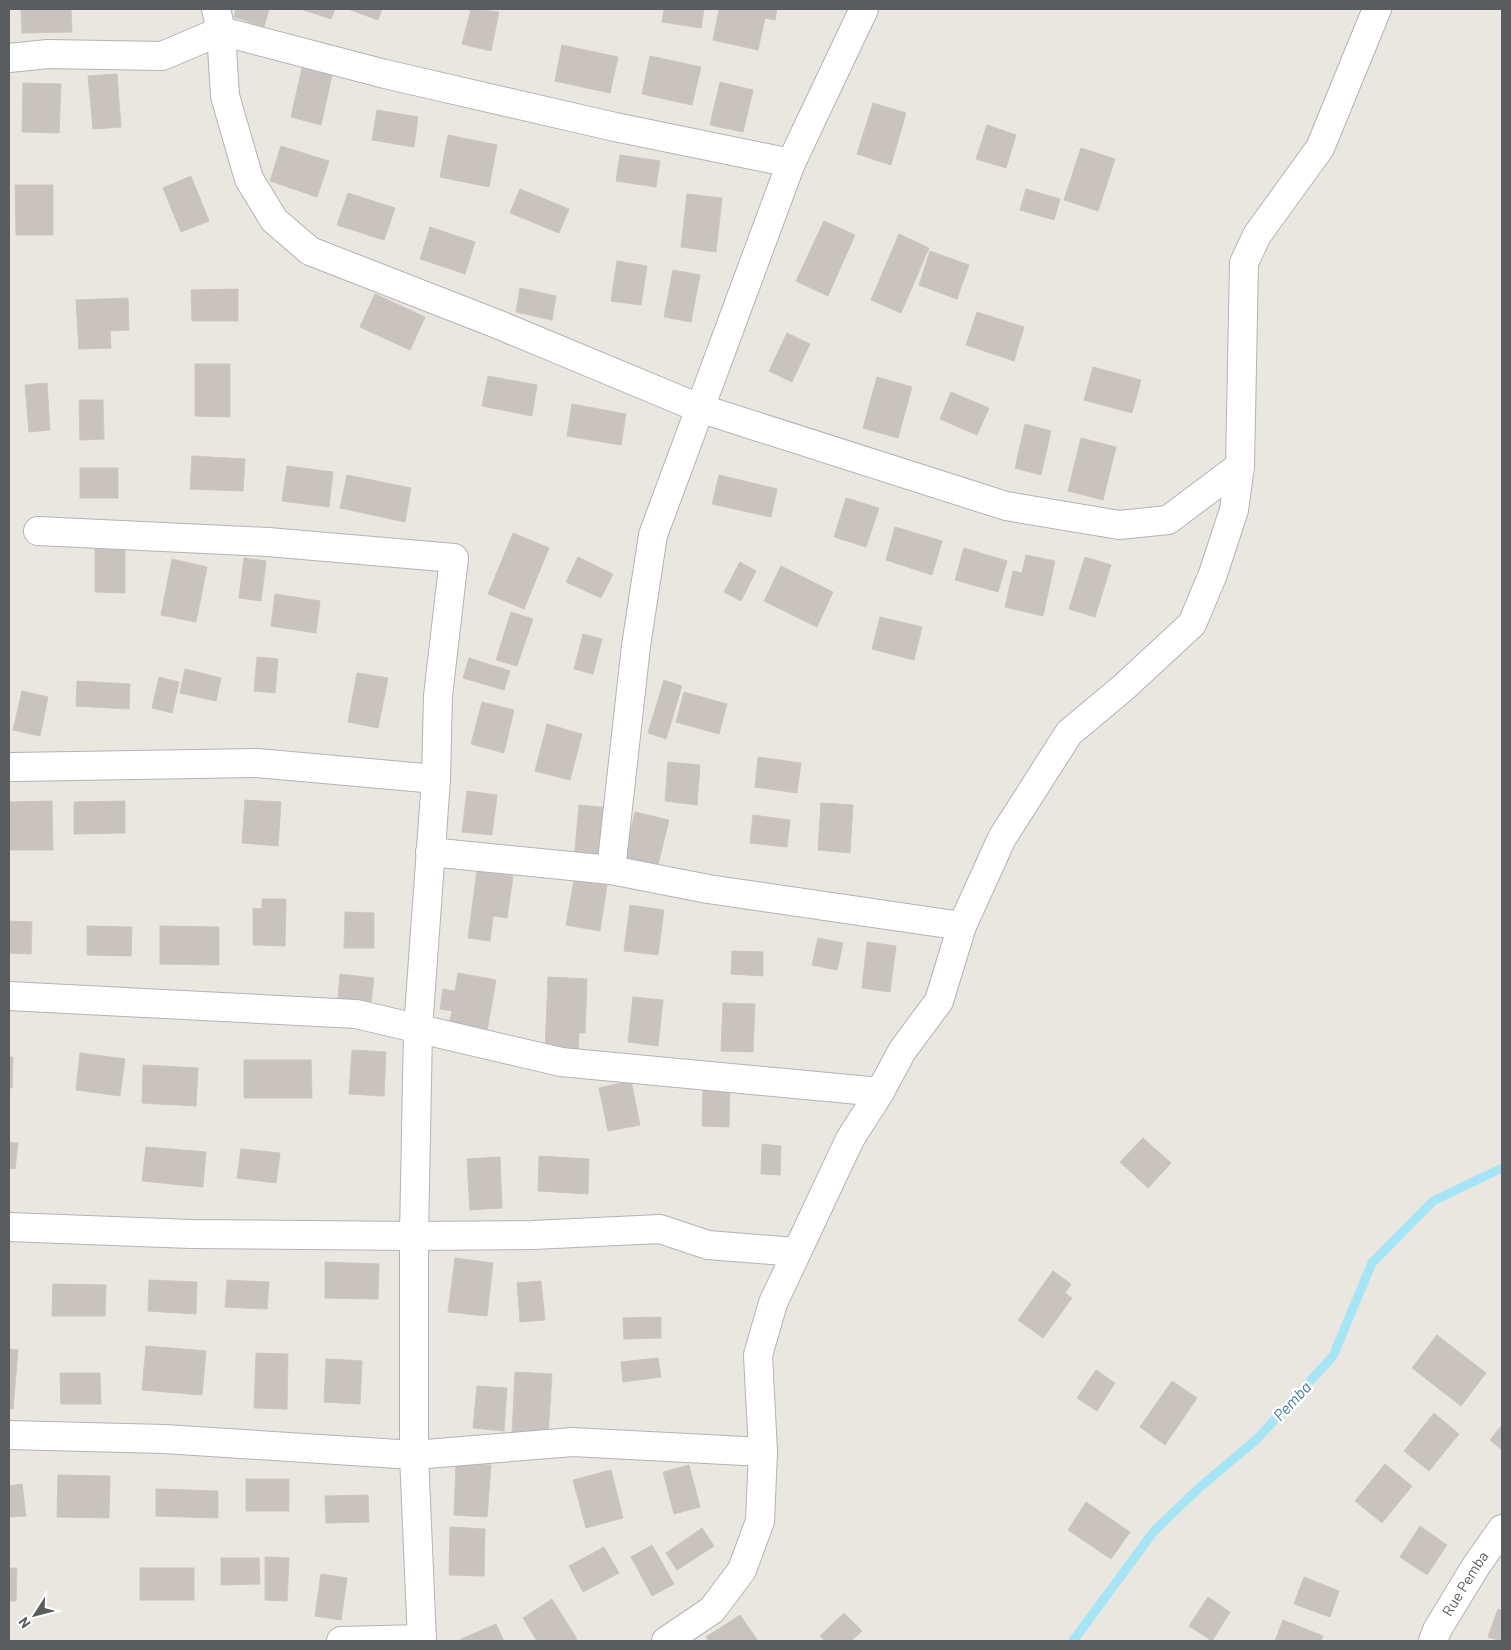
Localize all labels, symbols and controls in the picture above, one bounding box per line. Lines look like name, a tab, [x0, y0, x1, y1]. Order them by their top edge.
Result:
water label: Pemba	[1269, 1377, 1315, 1424]
street label: Rue Pemba	[1438, 1547, 1492, 1619]
north arrow	[10, 1590, 60, 1640]
text: N	[14, 1614, 34, 1632]

